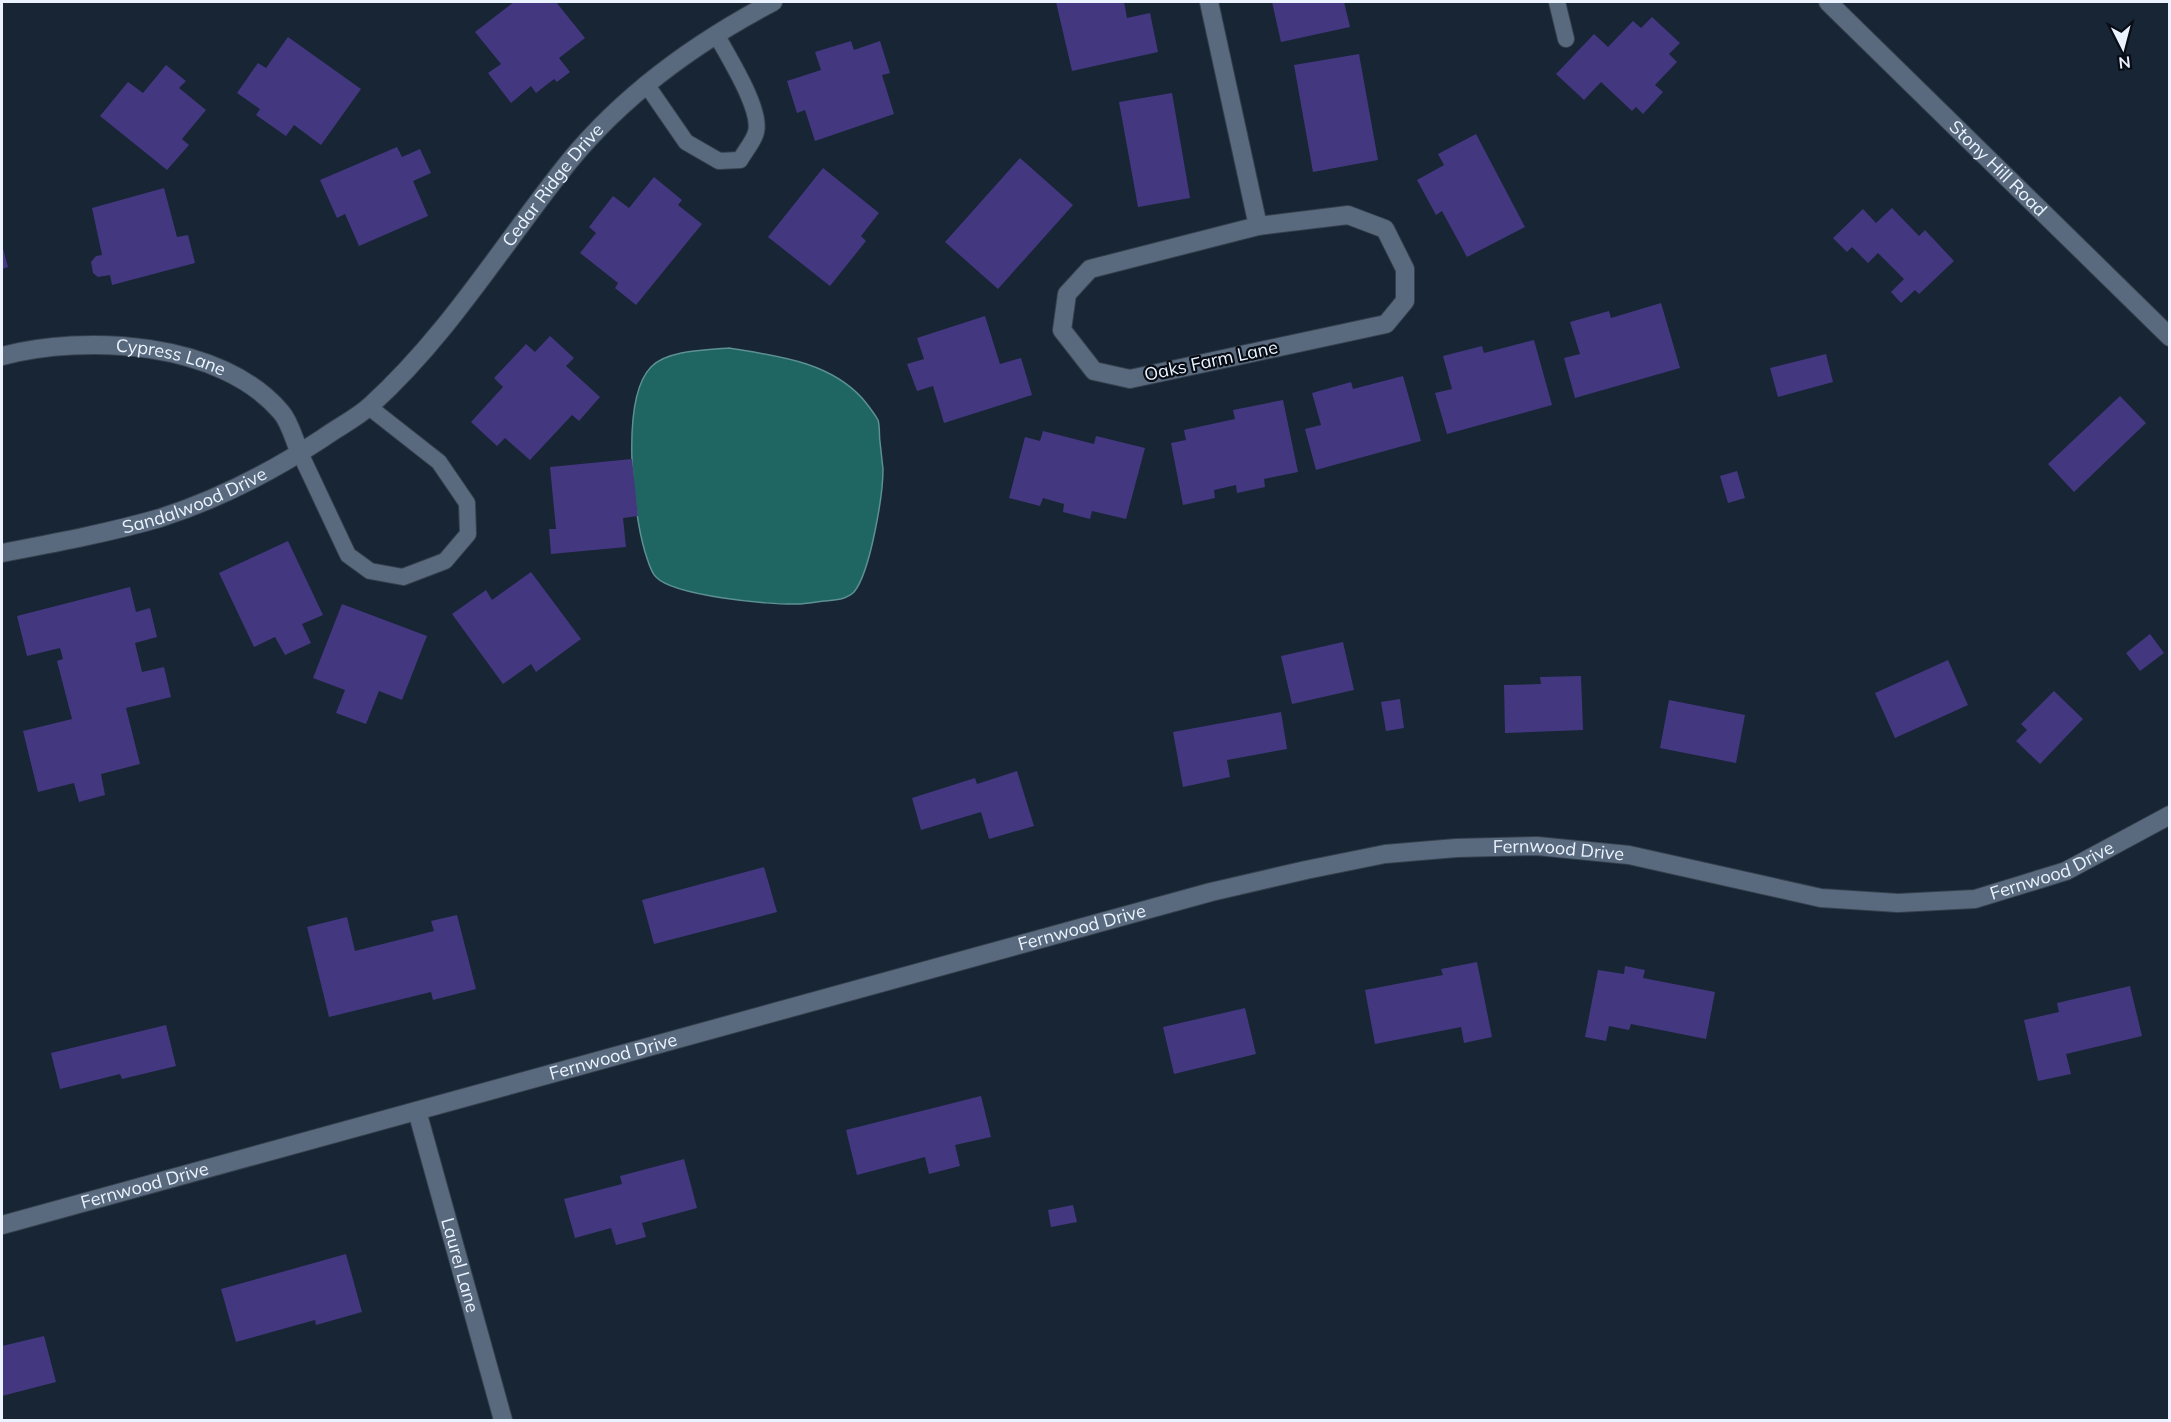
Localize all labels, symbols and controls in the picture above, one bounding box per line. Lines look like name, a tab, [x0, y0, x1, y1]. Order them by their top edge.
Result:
north arrow	[2093, 18, 2153, 78]
text: N	[2118, 52, 2132, 73]
street label: Stony Hill Road	[1945, 115, 2052, 221]
street label: Cedar Ridge Drive	[497, 118, 608, 251]
street label: Cypress Lane	[115, 334, 230, 381]
street label: Oaks Farm Lane	[1142, 335, 1280, 386]
street label: Sandalwood Drive	[120, 462, 271, 539]
street label: Fernwood Drive	[1492, 833, 1625, 865]
street label: Fernwood Drive	[1987, 835, 2118, 905]
street label: Fernwood Drive	[1015, 899, 1148, 956]
street label: Fernwood Drive	[547, 1028, 680, 1085]
street label: Fernwood Drive	[78, 1157, 211, 1214]
street label: Laurel Lane	[436, 1215, 484, 1315]

